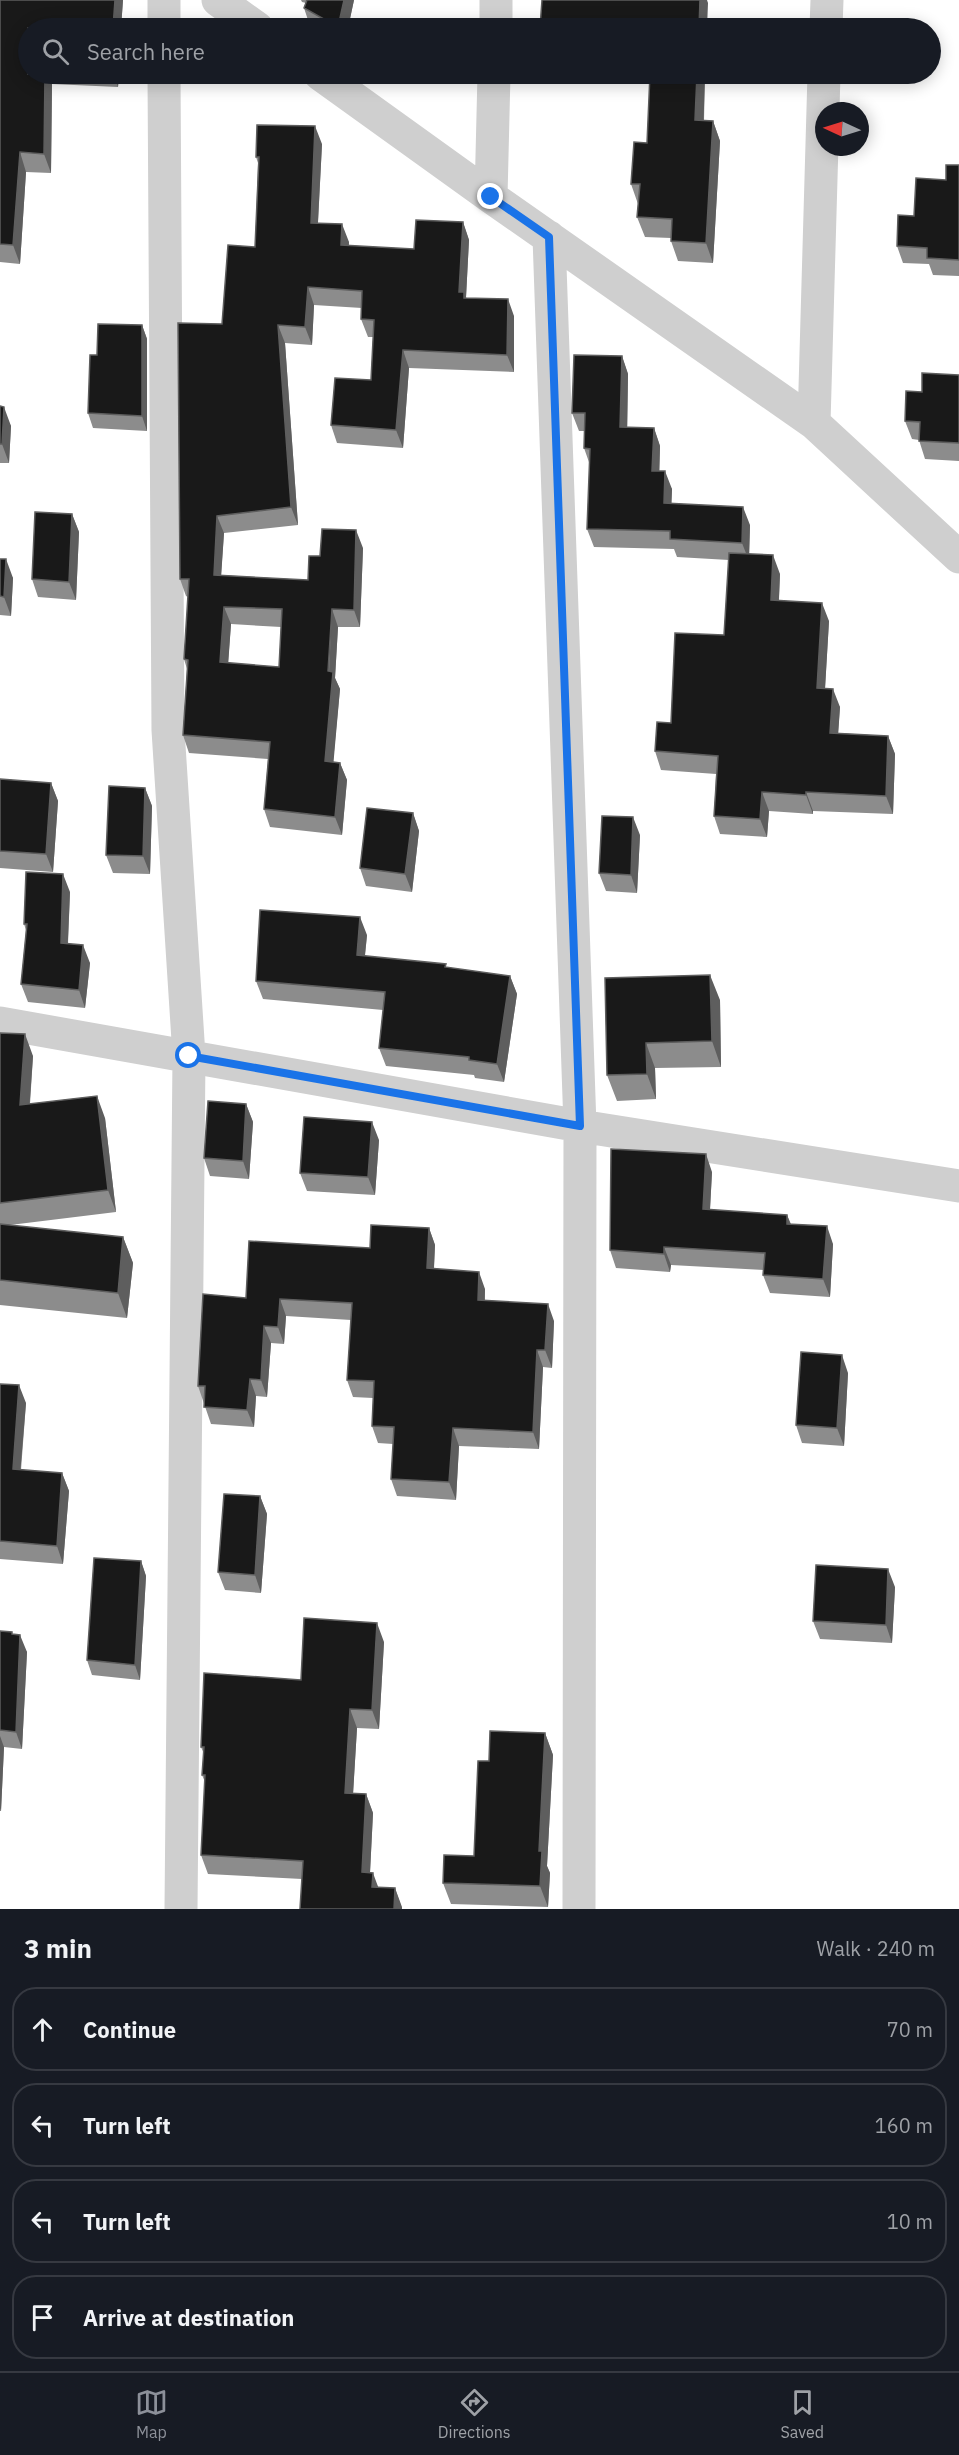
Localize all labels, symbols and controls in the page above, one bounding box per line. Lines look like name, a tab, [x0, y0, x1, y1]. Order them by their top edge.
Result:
search box	[18, 18, 941, 84]
icon: search	[39, 35, 72, 68]
text: Search here	[87, 37, 205, 66]
north arrow	[815, 102, 869, 156]
route end	[477, 183, 503, 209]
route start	[175, 1042, 201, 1068]
text: 3 min	[24, 1931, 92, 1965]
text: Walk · 240 m	[817, 1935, 935, 1962]
icon: ahead	[26, 2013, 59, 2046]
text: Continue	[83, 2015, 176, 2044]
text: 70 m	[887, 2016, 933, 2043]
icon: left	[26, 2109, 59, 2142]
text: Turn left	[83, 2111, 171, 2140]
text: 160 m	[875, 2112, 933, 2139]
icon: left	[26, 2205, 59, 2238]
text: Turn left	[83, 2207, 171, 2236]
text: 10 m	[887, 2208, 933, 2235]
icon: arrive	[26, 2301, 59, 2334]
text: Arrive at destination	[83, 2303, 294, 2332]
tab: Map	[135, 2386, 168, 2442]
tab: Directions	[438, 2386, 511, 2442]
tab: Saved	[781, 2386, 824, 2442]

